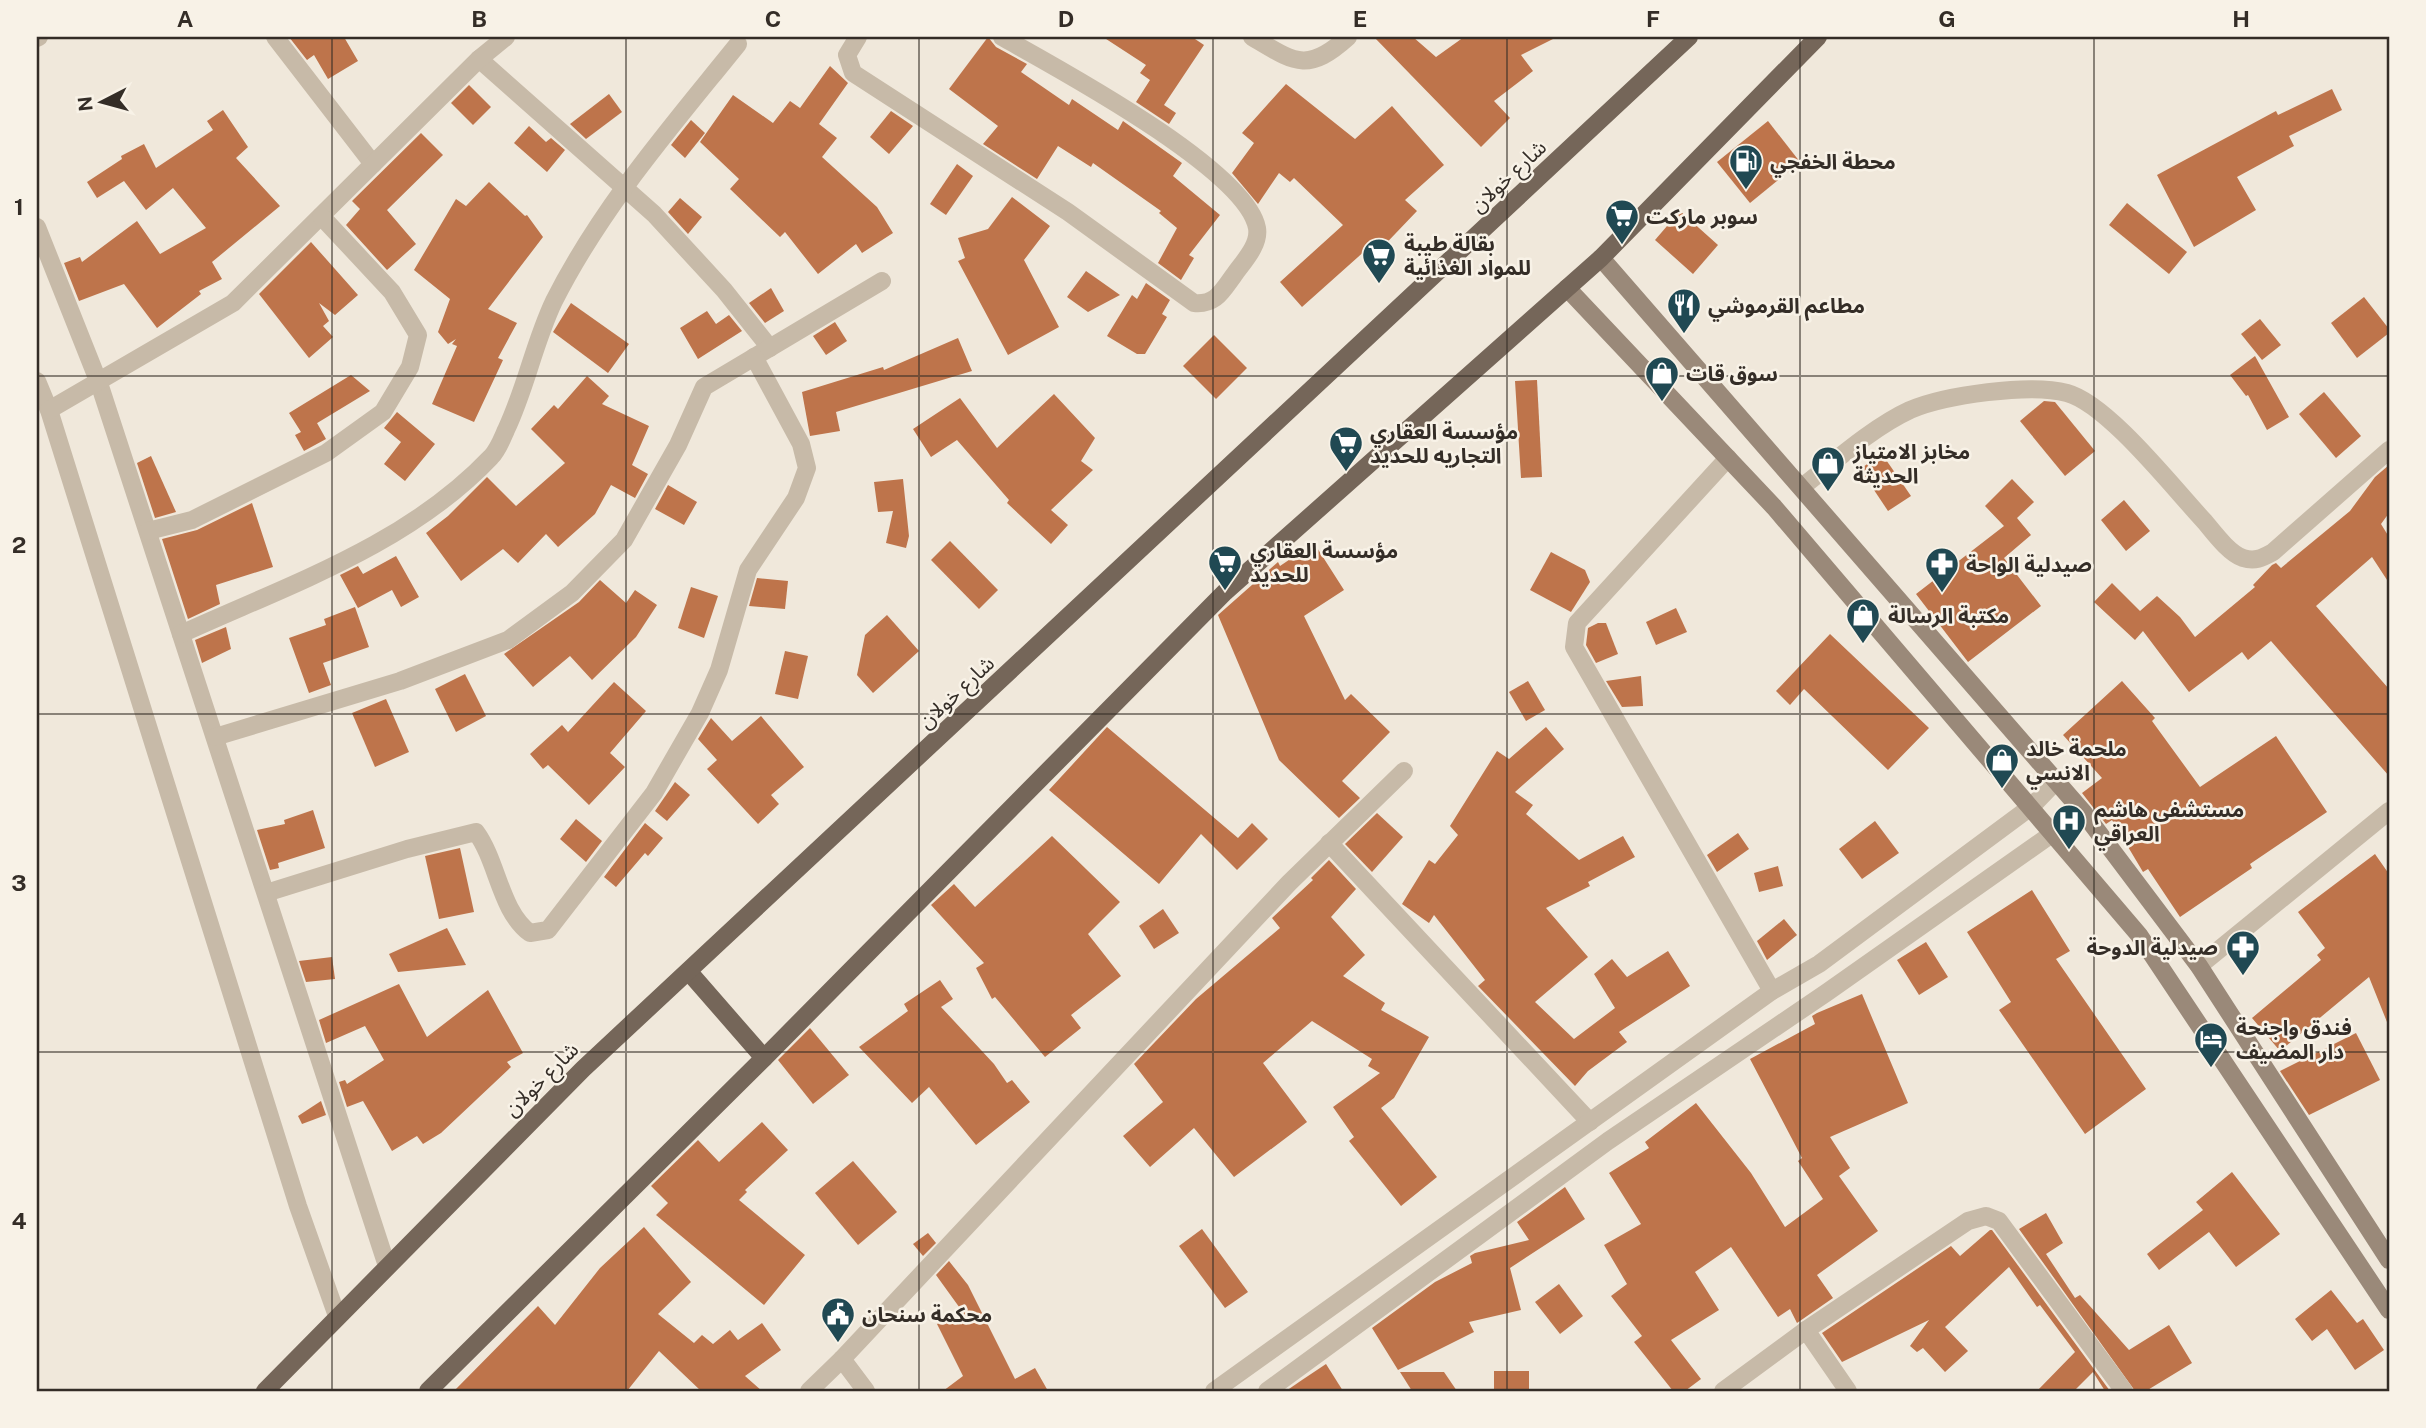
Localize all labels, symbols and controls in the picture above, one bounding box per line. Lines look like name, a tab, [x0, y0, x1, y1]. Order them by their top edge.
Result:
text: A	[177, 5, 194, 32]
text: B	[471, 5, 487, 32]
text: C	[765, 5, 781, 32]
text: D	[1058, 5, 1074, 32]
text: E	[1353, 5, 1367, 32]
text: F	[1646, 5, 1660, 32]
text: G	[1938, 5, 1956, 32]
text: H	[2232, 5, 2250, 32]
north arrow	[66, 66, 136, 136]
text: N	[73, 95, 97, 112]
street label: شارع خولان	[1465, 134, 1553, 220]
fuel station icon: محطة الخفجي	[1727, 142, 1765, 191]
place label: محطة الخفجي	[1770, 149, 1896, 178]
text: 1	[14, 193, 24, 220]
supermarket icon: سوبر ماركت	[1603, 197, 1641, 246]
place label: سوبر ماركت	[1646, 204, 1758, 229]
place label: بقالة طيبة للمواد الغذائية	[1404, 231, 1531, 280]
supermarket icon: بقالة طيبة للمواد الغذائية	[1360, 236, 1398, 285]
restaurant icon: مطاعم القرموشي	[1665, 286, 1703, 335]
place label: مطاعم القرموشي	[1708, 293, 1865, 322]
shop icon: سوق قات	[1643, 354, 1681, 403]
place label: سوق قات	[1686, 361, 1778, 386]
place label: مؤسسة العقاري التجاريه للحديد	[1370, 419, 1518, 468]
supermarket icon: مؤسسة العقاري التجاريه للحديد	[1327, 424, 1365, 473]
place label: مخابز الامتياز الحديثة	[1852, 439, 1970, 488]
shop icon: مخابز الامتياز الحديثة	[1809, 444, 1847, 493]
text: 2	[12, 531, 26, 558]
place label: مؤسسة العقاري للحديد	[1250, 538, 1398, 587]
supermarket icon: مؤسسة العقاري للحديد	[1206, 543, 1244, 592]
pharmacy icon: صيدلية الواحة	[1923, 545, 1961, 594]
place label: صيدلية الواحة	[1966, 552, 2092, 577]
shop icon: مكتبة الرسالة	[1844, 596, 1882, 645]
place label: مكتبة الرسالة	[1888, 603, 2009, 628]
street label: شارع خولان	[913, 650, 1001, 736]
place label: ملحمة خالد الانسي	[2026, 736, 2127, 789]
shop icon: ملحمة خالد الانسي	[1983, 741, 2021, 790]
place label: مستشفى هاشم العراقي	[2094, 797, 2244, 850]
hospital icon: مستشفى هاشم العراقي	[2050, 802, 2088, 851]
text: 3	[11, 869, 27, 896]
pharmacy icon: صيدلية الدوحة	[2224, 928, 2262, 977]
place label: صيدلية الدوحة	[2086, 935, 2218, 960]
place label: فندق واجنحة دار المضيف	[2236, 1015, 2352, 1064]
hotel icon: فندق واجنحة دار المضيف	[2192, 1020, 2230, 1069]
street label: شارع خولان	[499, 1037, 586, 1124]
text: 4	[11, 1207, 27, 1234]
public building icon: محكمة سنحان	[819, 1295, 857, 1344]
place label: محكمة سنحان	[862, 1302, 992, 1327]

